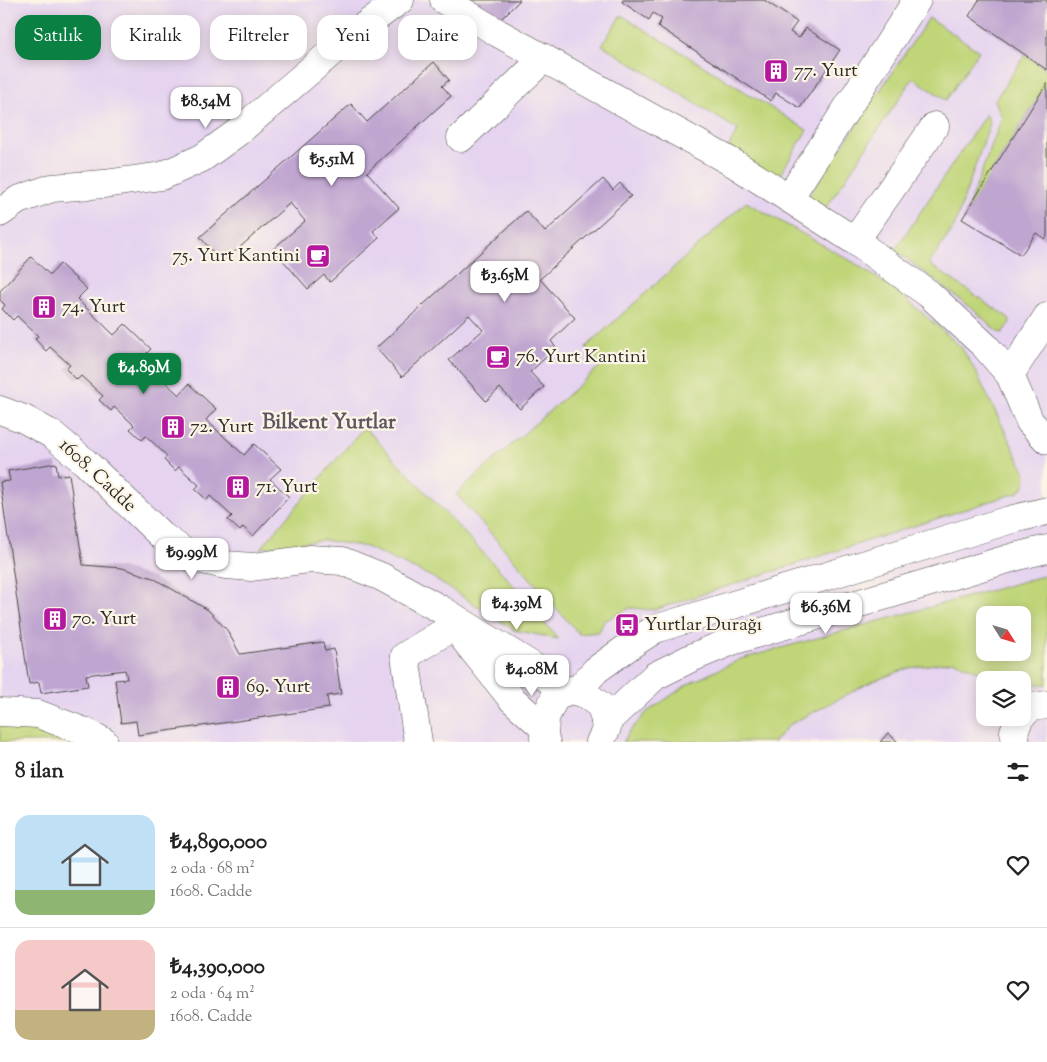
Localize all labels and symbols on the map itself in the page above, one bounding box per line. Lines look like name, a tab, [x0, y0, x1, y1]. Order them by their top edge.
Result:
building icon: 77. Yurt	[763, 58, 789, 84]
place label: 77. Yurt	[794, 58, 858, 85]
pin: ₺8.54M	[165, 86, 247, 129]
pin: ₺5.51M	[291, 144, 373, 187]
place label: 75. Yurt Kantini	[172, 243, 300, 270]
cafe icon: 75. Yurt Kantini	[305, 243, 331, 269]
pin: ₺3.65M	[464, 260, 546, 303]
building icon: 74. Yurt	[31, 294, 57, 320]
place label: 74. Yurt	[62, 294, 126, 321]
cafe icon: 76. Yurt Kantini	[485, 344, 511, 370]
place label: 76. Yurt Kantini	[516, 344, 646, 371]
pin: ₺4.89M	[103, 352, 185, 395]
district label: Bilkent Yurtlar	[262, 408, 396, 438]
building icon: 72. Yurt	[160, 414, 186, 440]
place label: 72. Yurt	[190, 414, 254, 441]
street label: 1608. Cadde	[52, 433, 142, 519]
building icon: 71. Yurt	[225, 474, 251, 500]
place label: 71. Yurt	[256, 474, 318, 501]
pin: ₺9.99M	[151, 538, 233, 580]
pin: ₺4.39M	[476, 588, 558, 631]
pin: ₺6.36M	[785, 592, 867, 635]
building icon: 70. Yurt	[42, 606, 68, 632]
place label: 70. Yurt	[72, 606, 137, 633]
north arrow	[976, 606, 1031, 661]
bus stop icon: Yurtlar Durağı	[614, 612, 640, 638]
place label: Yurtlar Durağı	[644, 612, 762, 639]
pin: ₺4.08M	[491, 654, 573, 697]
building icon: 69. Yurt	[215, 674, 241, 700]
place label: 69. Yurt	[246, 674, 311, 701]

